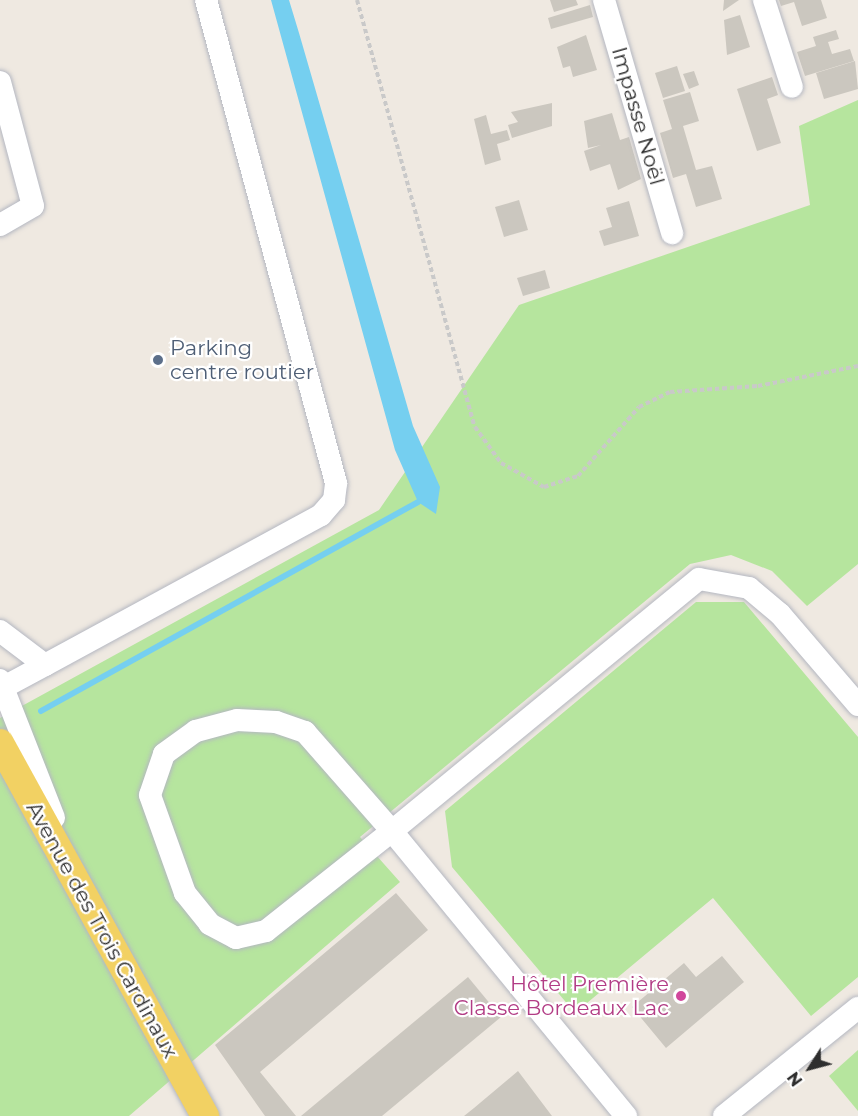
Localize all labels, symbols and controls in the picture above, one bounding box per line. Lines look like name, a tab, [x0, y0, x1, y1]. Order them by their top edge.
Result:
street label: Impasse Noël	[606, 44, 670, 188]
place label: Parking centre routier	[170, 335, 314, 385]
marker: Parking centre routier	[151, 353, 165, 367]
street label: Avenue des Trois Cardinaux	[21, 798, 183, 1062]
place label: Hôtel Première Classe Bordeaux Lac	[454, 971, 669, 1021]
marker: Hôtel Première Classe Bordeaux Lac	[674, 989, 688, 1003]
north arrow	[780, 1038, 840, 1098]
text: N	[784, 1068, 807, 1090]

